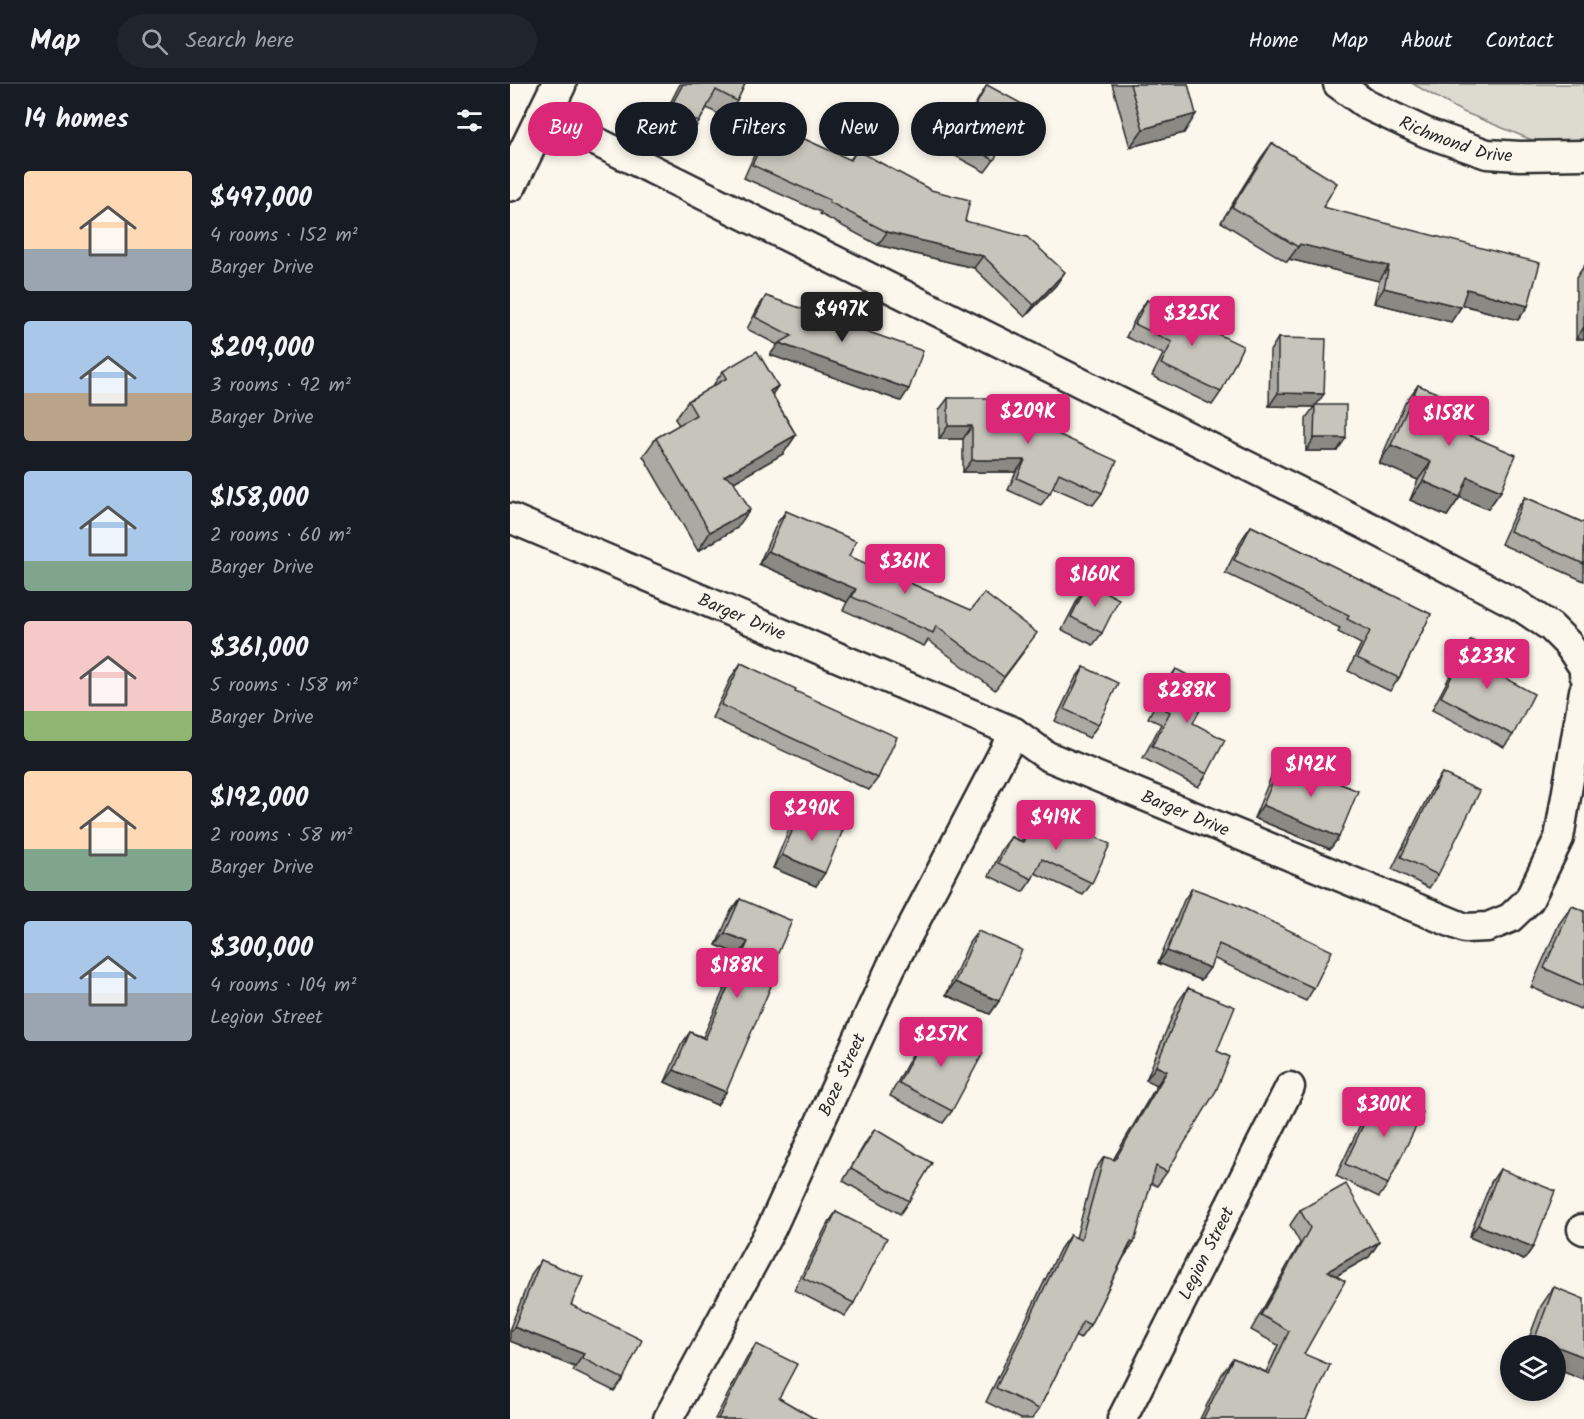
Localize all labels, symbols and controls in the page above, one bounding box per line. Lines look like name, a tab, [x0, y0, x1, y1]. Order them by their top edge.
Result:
search box	[117, 14, 537, 68]
text: Map	[30, 19, 81, 64]
text: Search here	[186, 24, 294, 59]
icon: search	[138, 25, 171, 58]
text: Home	[1249, 25, 1298, 58]
text: Map	[1331, 25, 1368, 58]
text: About	[1401, 25, 1452, 58]
text: Contact	[1485, 25, 1554, 58]
text: 14 homes	[24, 99, 129, 141]
chip: Buy	[528, 102, 603, 156]
chip: Rent	[615, 102, 698, 156]
chip: Filters	[710, 102, 807, 156]
chip: New	[819, 102, 899, 156]
chip: Apartment	[911, 102, 1046, 156]
icon: filters	[453, 104, 486, 137]
street label: Richmond Drive	[1394, 109, 1513, 172]
text: $497,000	[210, 178, 312, 220]
icon: home	[72, 195, 144, 267]
text: 4 rooms · 152 m²	[210, 220, 358, 252]
text: Barger Drive	[210, 252, 314, 284]
pin: $497K	[800, 292, 884, 343]
text: $497K	[815, 295, 869, 327]
pin: $325K	[1150, 296, 1234, 347]
text: $325K	[1164, 299, 1220, 331]
text: $209,000	[210, 328, 314, 370]
icon: home	[72, 345, 144, 417]
text: 3 rooms · 92 m²	[210, 370, 351, 402]
pin: $209K	[986, 394, 1070, 445]
pin: $158K	[1407, 396, 1491, 447]
text: $209K	[1000, 397, 1056, 429]
text: $158K	[1423, 399, 1475, 431]
text: Barger Drive	[210, 402, 314, 434]
text: $158,000	[210, 478, 309, 520]
icon: home	[72, 495, 144, 567]
text: 2 rooms · 60 m²	[210, 520, 351, 552]
pin: $361K	[863, 544, 947, 595]
text: $361K	[879, 547, 931, 579]
text: Barger Drive	[210, 552, 314, 584]
pin: $160K	[1053, 557, 1137, 608]
text: $160K	[1069, 560, 1121, 592]
street label: Barger Drive	[693, 586, 790, 649]
text: $361,000	[210, 628, 308, 670]
pin: $233K	[1445, 639, 1529, 690]
text: $233K	[1458, 642, 1516, 674]
icon: home	[72, 645, 144, 717]
text: 5 rooms · 158 m²	[210, 670, 358, 702]
pin: $288K	[1145, 673, 1229, 724]
text: $288K	[1157, 676, 1217, 708]
text: Barger Drive	[210, 702, 314, 734]
pin: $192K	[1269, 747, 1353, 798]
text: $192K	[1285, 750, 1337, 782]
text: $192,000	[210, 778, 308, 820]
street label: Barger Drive	[1136, 783, 1234, 846]
pin: $290K	[770, 791, 854, 842]
text: $290K	[784, 794, 840, 826]
icon: home	[72, 795, 144, 867]
pin: $419K	[1014, 800, 1098, 851]
text: $419K	[1031, 803, 1081, 835]
text: 2 rooms · 58 m²	[210, 820, 352, 852]
text: Barger Drive	[210, 852, 314, 884]
text: $300,000	[210, 928, 313, 970]
icon: home	[72, 945, 144, 1017]
pin: $188K	[695, 948, 779, 999]
text: $188K	[710, 951, 764, 983]
text: 4 rooms · 104 m²	[210, 970, 356, 1002]
text: Legion Street	[210, 1002, 323, 1034]
pin: $257K	[899, 1017, 983, 1068]
text: $257K	[913, 1020, 969, 1052]
street label: Boze Street	[812, 1028, 875, 1121]
pin: $300K	[1342, 1087, 1426, 1138]
text: $300K	[1356, 1090, 1412, 1122]
street label: Legion Street	[1171, 1201, 1244, 1306]
map controls	[1500, 1335, 1566, 1401]
button: layers	[1500, 1335, 1566, 1401]

